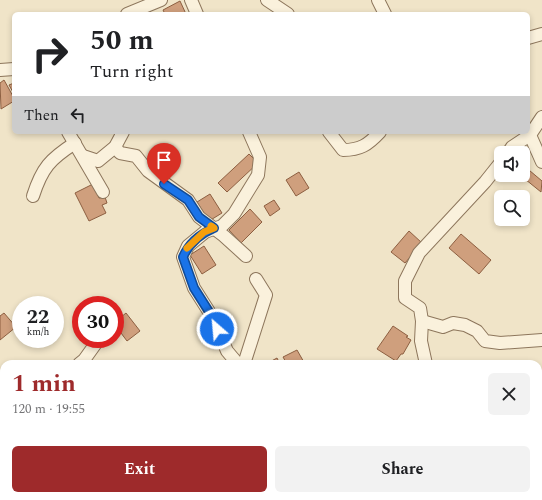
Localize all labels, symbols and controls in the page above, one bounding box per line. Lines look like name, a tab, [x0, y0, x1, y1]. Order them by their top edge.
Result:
text: 50 m	[90, 19, 154, 62]
icon: right	[24, 28, 76, 80]
text: Turn right	[90, 58, 173, 85]
text: Then	[24, 104, 59, 127]
icon: left	[67, 104, 89, 126]
pin	[147, 143, 181, 184]
map controls	[494, 146, 530, 226]
button: sound	[494, 146, 530, 182]
icon: arrive	[153, 149, 175, 171]
button: search	[494, 190, 530, 226]
speed limit sign: 30	[72, 296, 124, 348]
text: 22	[27, 302, 49, 332]
position arrow	[196, 308, 238, 350]
text: km/h	[27, 324, 49, 340]
text: 1 min	[12, 366, 76, 402]
button: close	[488, 373, 530, 415]
text: 120 m · 19:55	[12, 399, 85, 419]
button: Exit	[12, 446, 267, 492]
button: Share	[275, 446, 530, 492]

